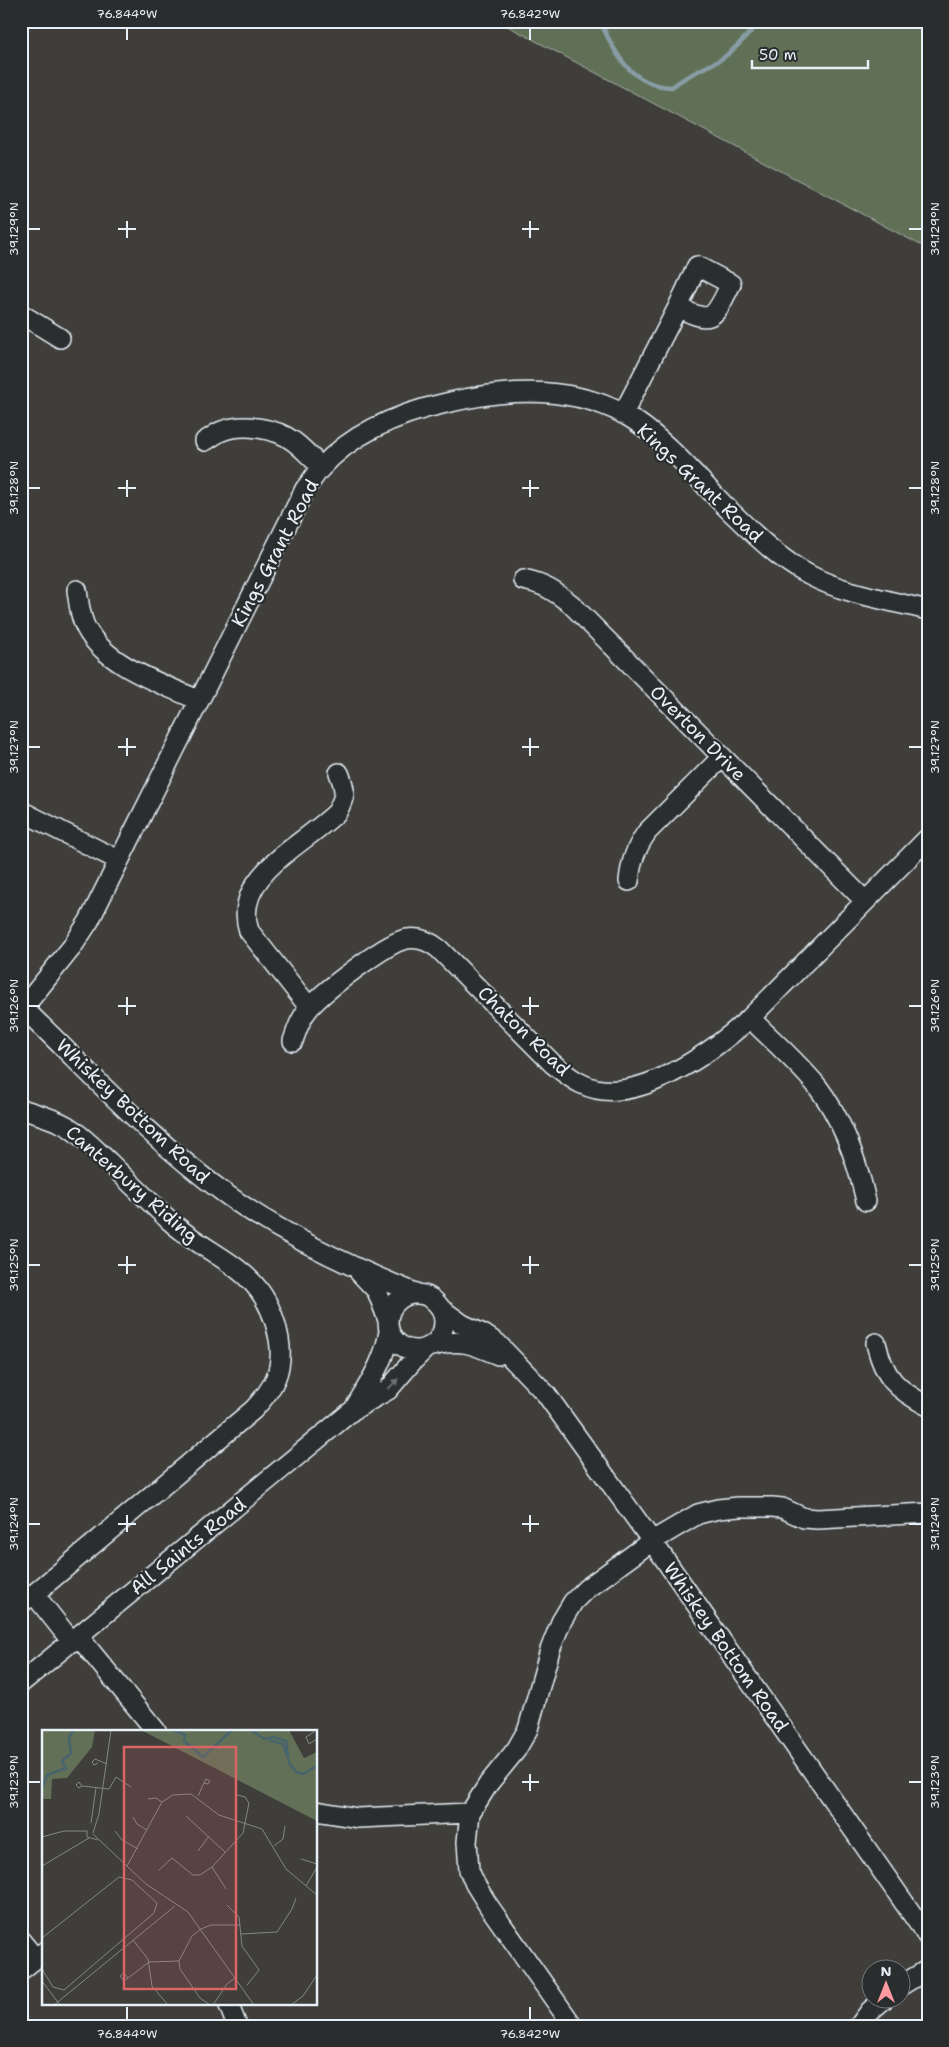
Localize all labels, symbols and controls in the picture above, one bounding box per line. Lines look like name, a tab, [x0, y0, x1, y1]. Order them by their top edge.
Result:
text: 76.844°W	[97, 6, 157, 22]
text: 76.842°W	[500, 6, 560, 22]
scale bar	[752, 38, 868, 70]
text: 50 m	[759, 45, 797, 65]
text: 39.129°N	[6, 202, 22, 256]
text: 39.129°N	[927, 202, 943, 256]
street label: Kings Grant Road	[632, 418, 768, 548]
text: 39.128°N	[6, 461, 22, 515]
text: 39.128°N	[927, 461, 943, 515]
street label: Kings Grant Road	[225, 475, 325, 631]
street label: Overton Drive	[645, 680, 751, 786]
text: 39.127°N	[6, 720, 22, 774]
text: 39.127°N	[927, 720, 943, 774]
text: 39.126°N	[6, 979, 22, 1033]
text: 39.126°N	[927, 979, 943, 1033]
street label: Chaton Road	[472, 980, 576, 1082]
street label: Whiskey Bottom Road	[51, 1033, 215, 1189]
street label: Canterbury Riding	[61, 1120, 203, 1248]
text: 39.125°N	[6, 1238, 22, 1292]
text: 39.125°N	[927, 1238, 943, 1292]
one-way arrow	[387, 1378, 399, 1390]
street label: All Saints Road	[125, 1492, 251, 1600]
text: 39.124°N	[6, 1497, 22, 1551]
text: 39.124°N	[927, 1497, 943, 1551]
street label: Whiskey Bottom Road	[658, 1557, 794, 1737]
inset map	[42, 1730, 318, 2004]
text: 39.123°N	[6, 1755, 22, 1809]
text: 39.123°N	[927, 1755, 943, 1809]
north arrow	[862, 1960, 912, 2010]
text: N	[880, 1962, 892, 1980]
text: 76.844°W	[97, 2026, 157, 2042]
text: 76.842°W	[500, 2026, 560, 2042]

